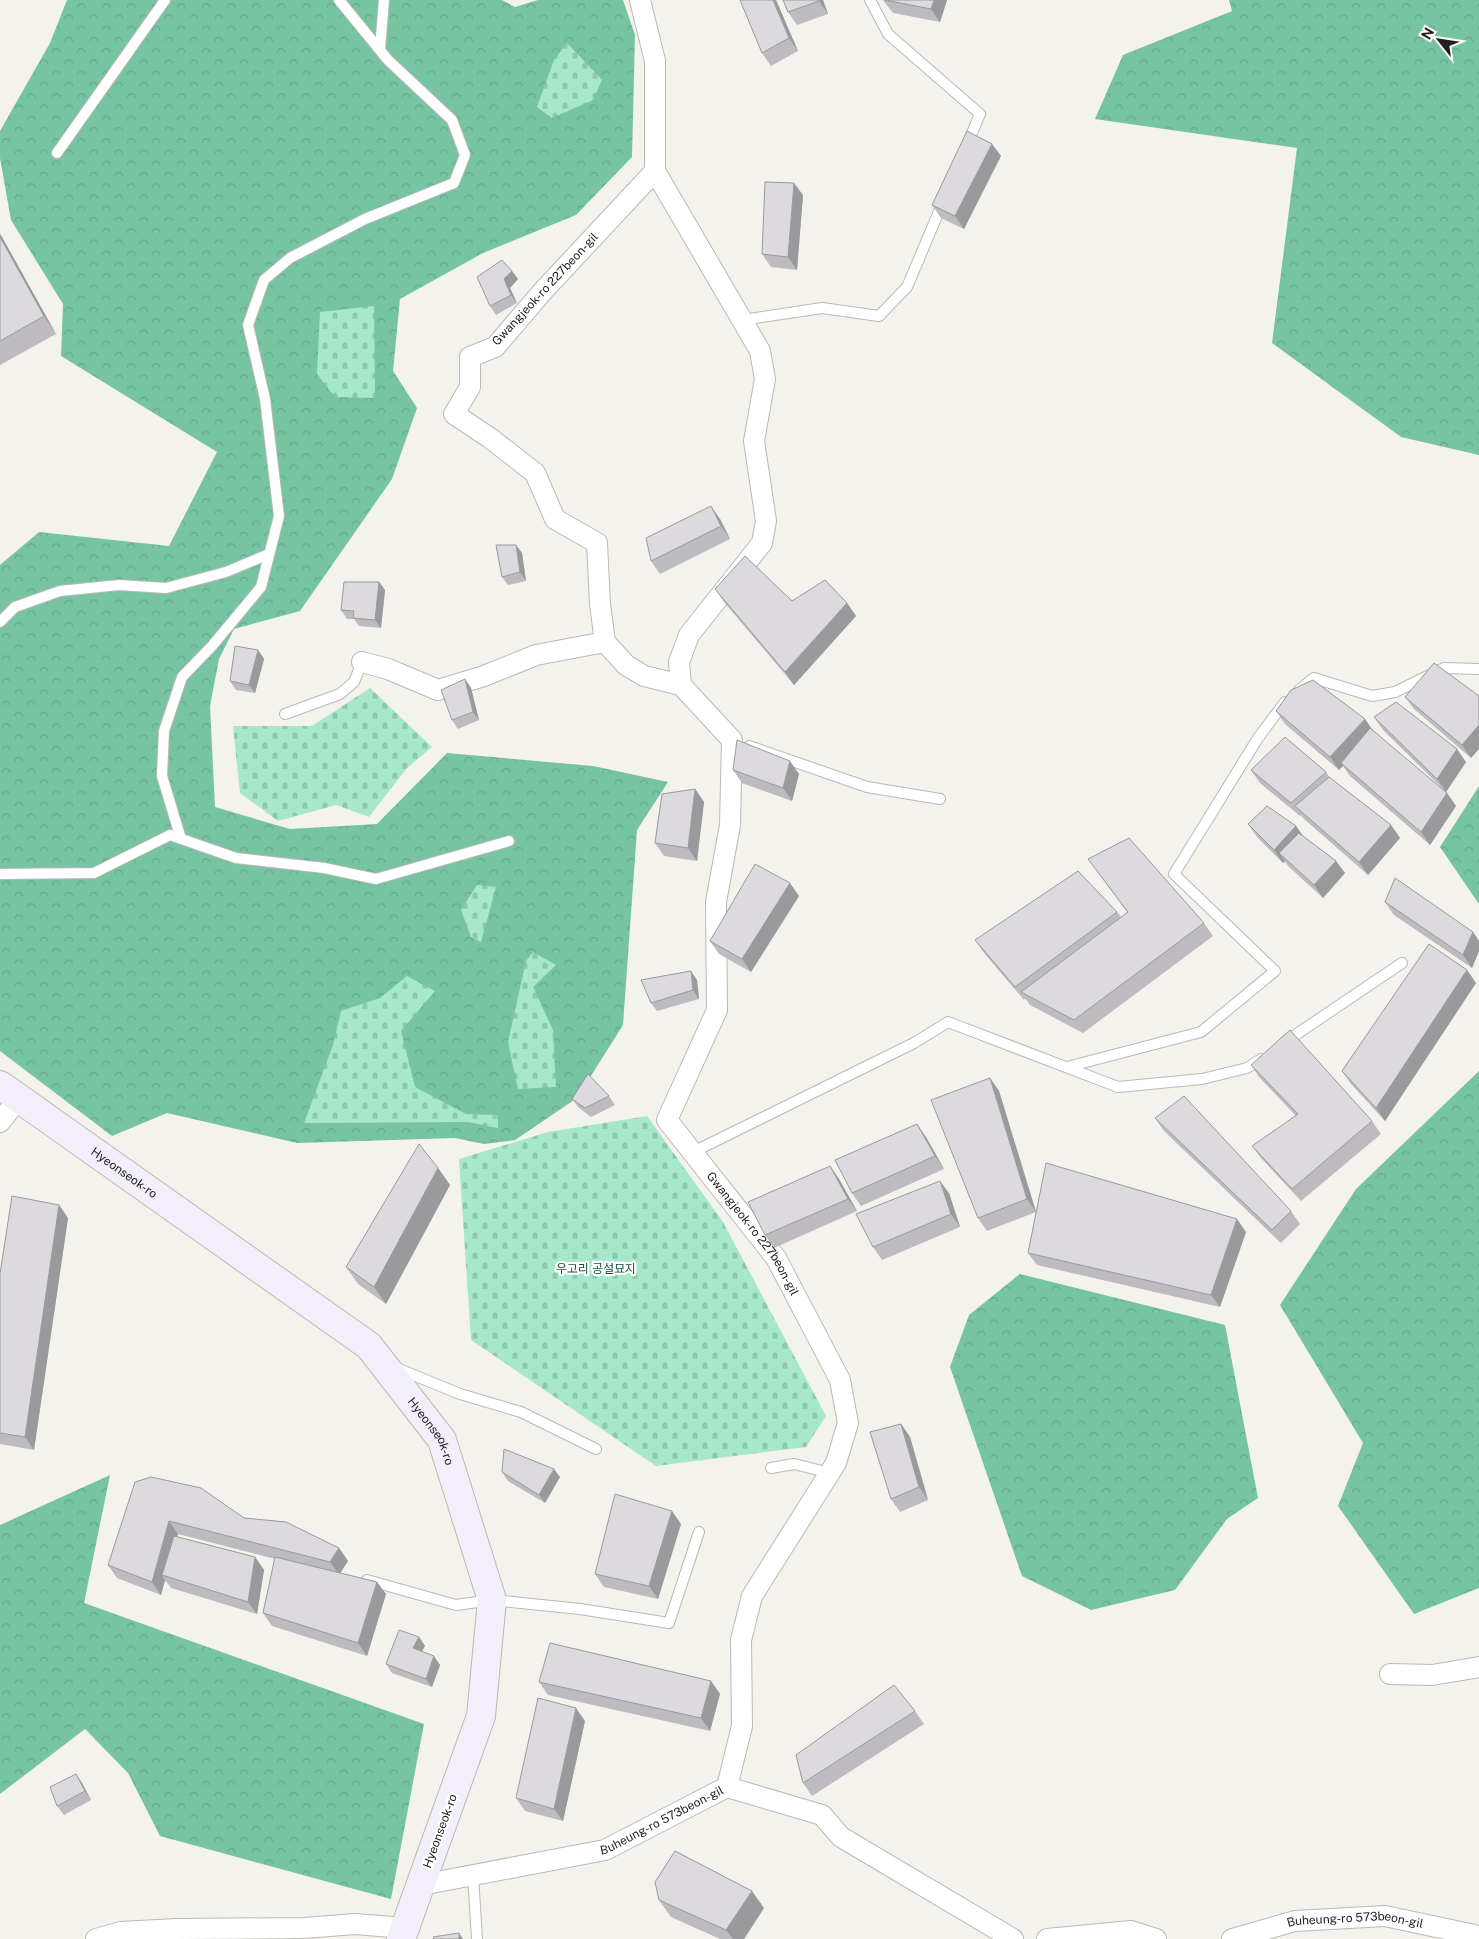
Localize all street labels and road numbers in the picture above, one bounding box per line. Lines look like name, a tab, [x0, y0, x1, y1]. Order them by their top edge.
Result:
street label: Gwangjeok-ro 227beon-gil	[489, 229, 601, 348]
street label: Hyeonseok-ro	[88, 1145, 160, 1201]
street label: Gwangjeok-ro 227beon-gil	[704, 1169, 802, 1298]
street label: Hyeonseok-ro	[405, 1395, 456, 1467]
street label: Buheung-ro 573beon-gil	[599, 1783, 726, 1858]
street label: Hyeonseok-ro	[420, 1792, 460, 1870]
street label: Buheung-ro 573beon-gil	[1285, 1909, 1425, 1931]

